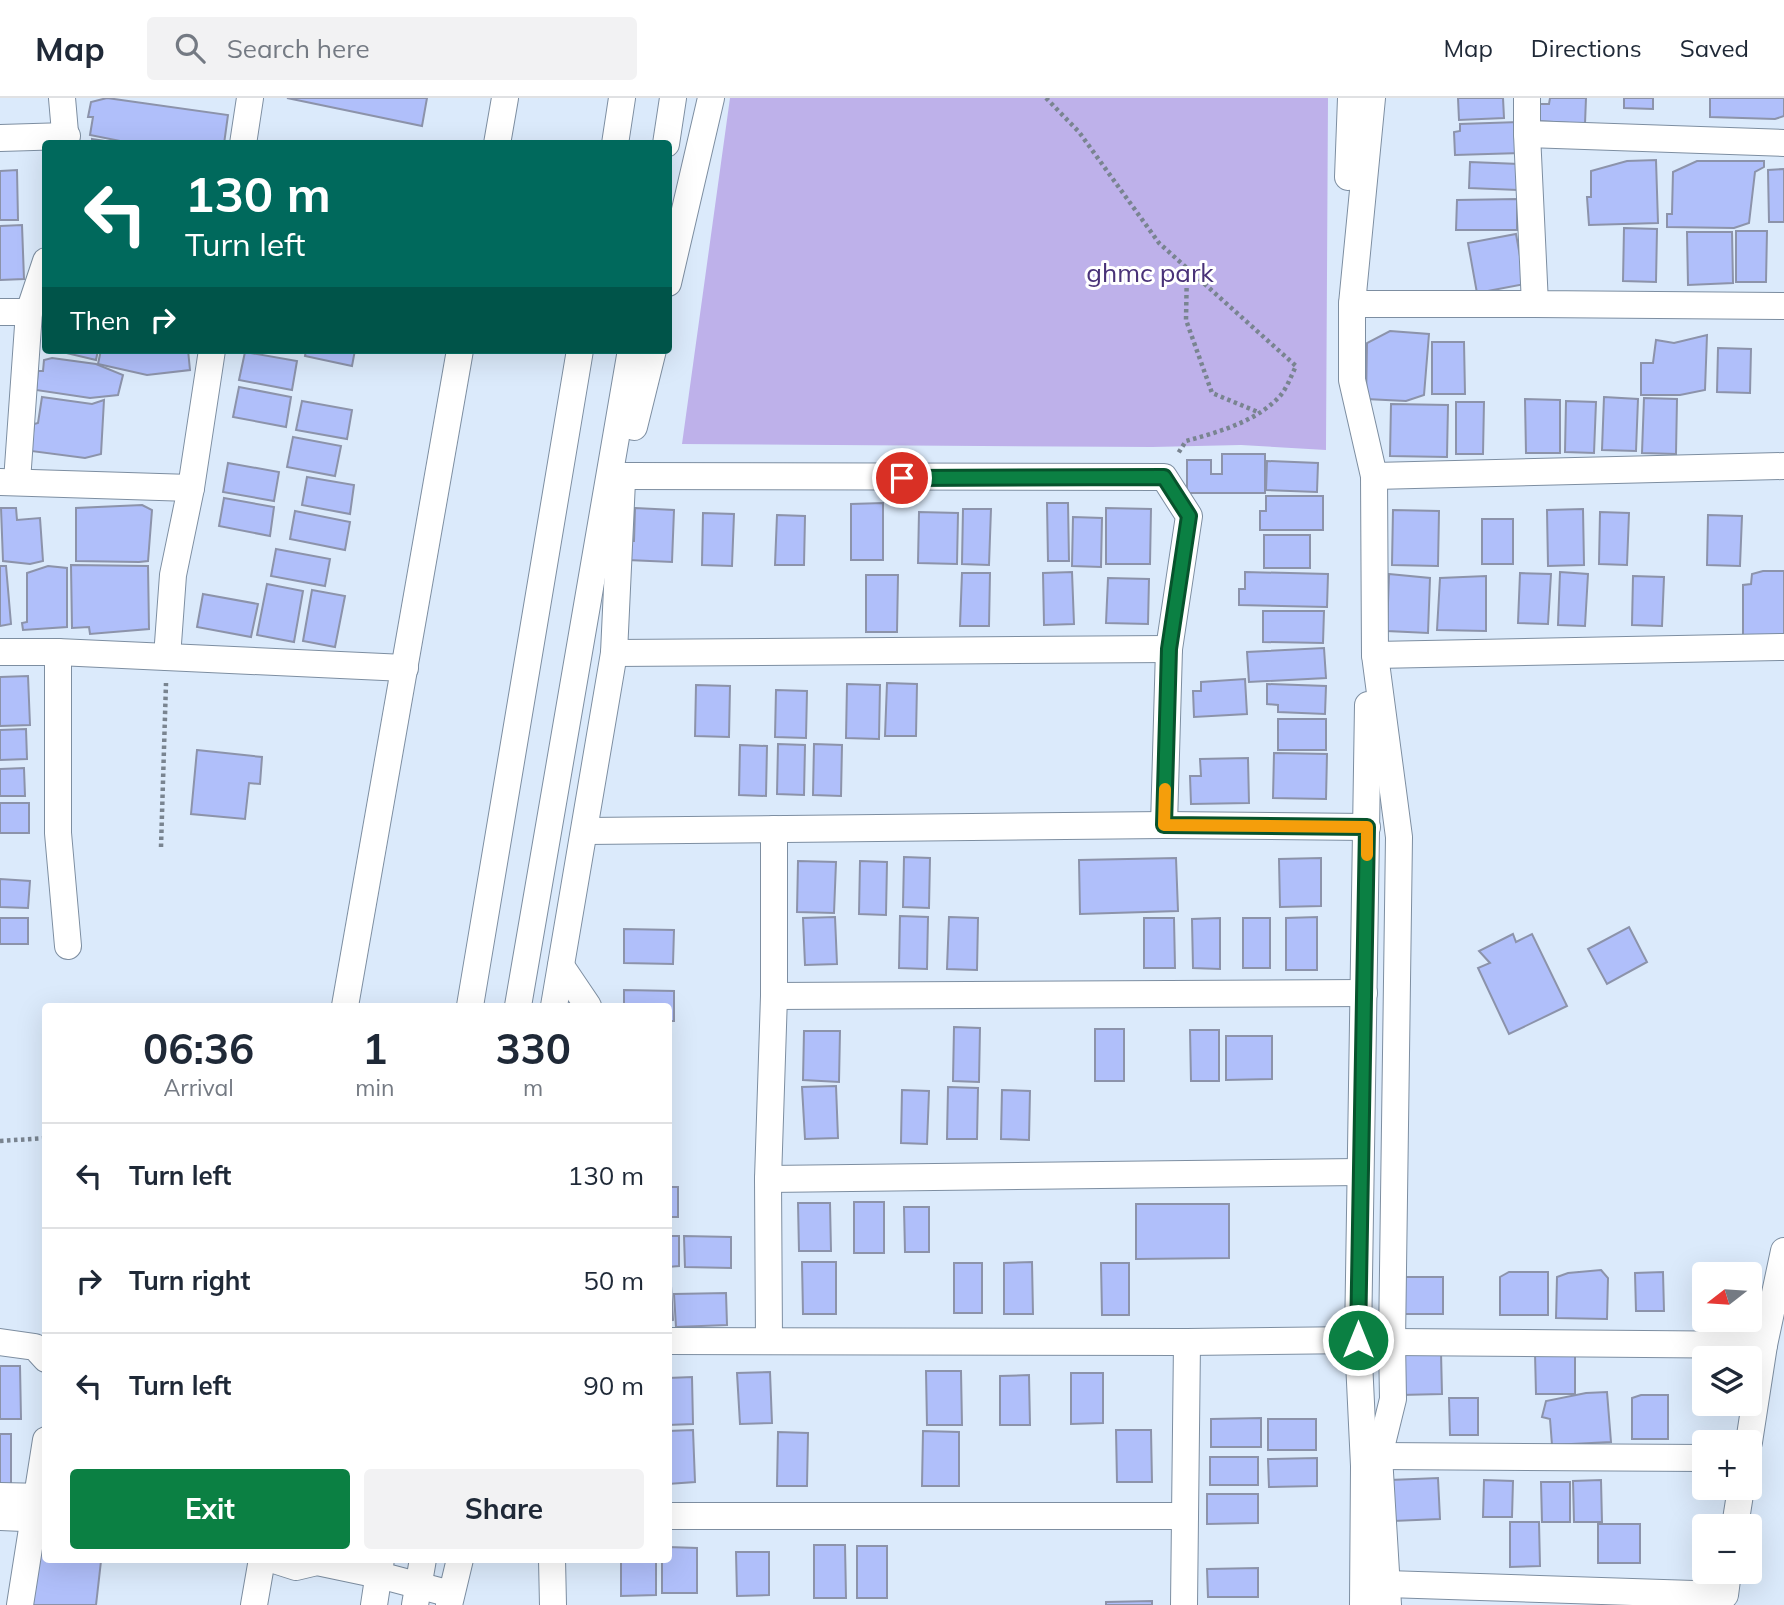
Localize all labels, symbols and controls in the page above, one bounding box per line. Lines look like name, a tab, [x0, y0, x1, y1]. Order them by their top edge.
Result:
search box	[147, 17, 637, 80]
text: Map	[35, 28, 105, 69]
icon: search	[171, 29, 209, 67]
text: Search here	[227, 32, 370, 65]
text: Map	[1443, 33, 1493, 63]
text: Directions	[1531, 33, 1642, 63]
text: Saved	[1680, 33, 1749, 63]
text: 130 m	[185, 163, 331, 224]
icon: left	[70, 168, 161, 259]
text: Turn left	[185, 224, 305, 264]
park label: ghmc park	[1086, 256, 1214, 289]
icon: right	[144, 301, 182, 339]
text: Then	[70, 304, 130, 337]
pin	[872, 448, 932, 508]
icon: arrive	[883, 459, 921, 497]
text: 06:36	[143, 1022, 254, 1075]
text: 1	[362, 1022, 387, 1075]
text: 330	[495, 1022, 571, 1075]
text: Arrival	[163, 1073, 234, 1102]
text: min	[355, 1073, 394, 1102]
text: m	[523, 1073, 543, 1102]
icon: left	[70, 1157, 108, 1195]
text: Turn left	[129, 1159, 231, 1192]
text: 130 m	[568, 1159, 644, 1192]
icon: right	[70, 1262, 108, 1300]
north arrow	[1692, 1262, 1762, 1332]
map controls	[1692, 1262, 1762, 1584]
text: Turn right	[129, 1264, 250, 1297]
text: 50 m	[583, 1264, 644, 1297]
position arrow	[1321, 1303, 1395, 1377]
button: layers	[1692, 1346, 1762, 1416]
icon: left	[70, 1367, 108, 1405]
text: Turn left	[129, 1369, 231, 1402]
text: 90 m	[583, 1369, 644, 1402]
button: +	[1692, 1430, 1762, 1500]
button: Exit	[70, 1469, 350, 1549]
button: Share	[364, 1469, 644, 1549]
button: −	[1692, 1514, 1762, 1584]

